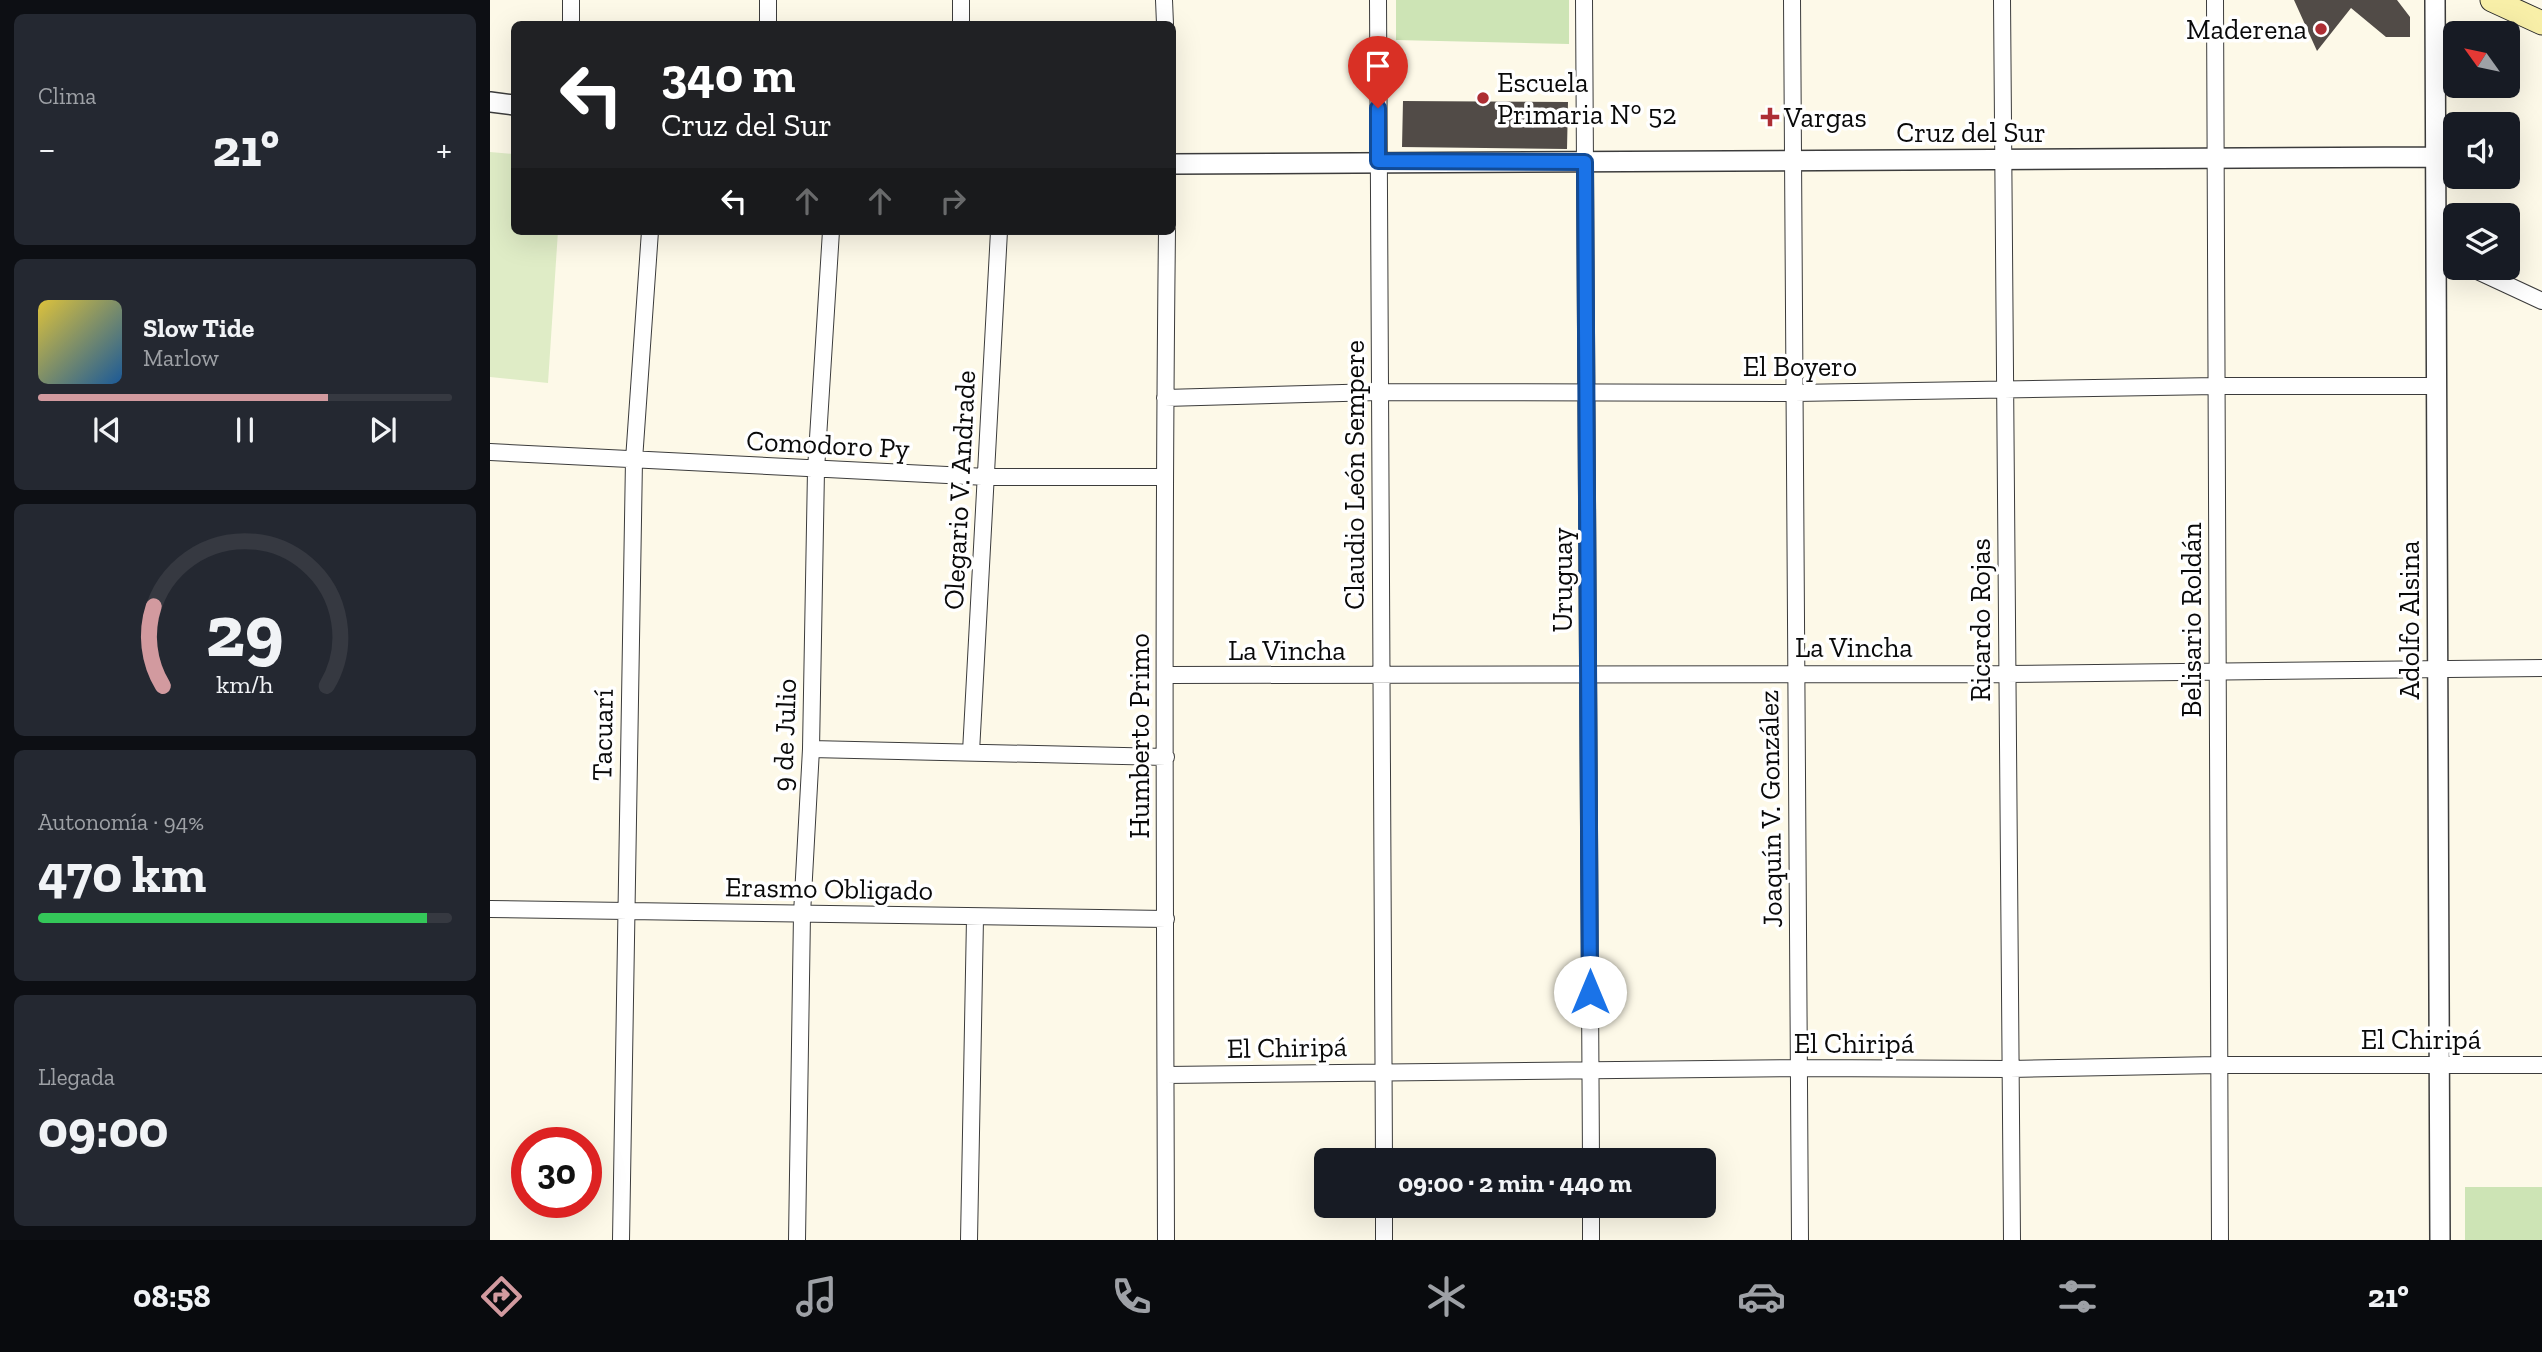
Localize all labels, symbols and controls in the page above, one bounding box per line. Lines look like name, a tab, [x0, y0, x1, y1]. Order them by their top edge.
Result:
place label: Maderena	[2186, 13, 2307, 46]
marker: Maderena	[2313, 21, 2329, 37]
north arrow	[2443, 21, 2520, 98]
map controls	[2443, 21, 2520, 280]
pin	[1348, 36, 1408, 108]
text: 340 m	[661, 46, 795, 105]
icon: arrive	[1359, 47, 1397, 85]
icon: left	[546, 49, 637, 140]
place label: Escuela Primaria N° 52	[1497, 66, 1677, 131]
text: Clima	[38, 82, 96, 110]
marker: Escuela Primaria N° 52	[1475, 90, 1491, 106]
place label: Vargas	[1783, 101, 1867, 134]
text: Cruz del Sur	[661, 106, 832, 144]
marker: Vargas	[1762, 109, 1778, 125]
button: sound	[2443, 112, 2520, 189]
street label: Cruz del Sur	[1896, 116, 2046, 149]
text: 21°	[212, 117, 279, 179]
text: −	[38, 126, 56, 172]
text: +	[436, 126, 452, 172]
icon: left	[715, 182, 753, 220]
icon: ahead	[788, 182, 826, 220]
icon: ahead	[861, 182, 899, 220]
icon: right	[934, 182, 972, 220]
button: layers	[2443, 203, 2520, 280]
text: Slow Tide	[143, 312, 254, 344]
street label: Claudio León Sempere	[1338, 340, 1371, 610]
text: Marlow	[143, 344, 219, 372]
street label: El Boyero	[1743, 350, 1857, 383]
street label: Olegario V. Andrade	[937, 369, 982, 611]
icon: previous	[88, 411, 126, 449]
icon: pause	[226, 411, 264, 449]
icon: next	[364, 411, 402, 449]
street label: Comodoro Py	[745, 424, 911, 465]
street label: Belisario Roldán	[2175, 522, 2208, 718]
street label: Uruguay	[1546, 527, 1579, 633]
street label: Ricardo Rojas	[1964, 538, 1997, 702]
street label: Adolfo Alsina	[2393, 540, 2426, 699]
text: 29	[206, 587, 284, 675]
street label: La Vincha	[1795, 631, 1913, 664]
street label: Humberto Primo	[1123, 633, 1156, 839]
street label: La Vincha	[1228, 634, 1346, 667]
text: km/h	[216, 669, 274, 699]
street label: 9 de Julio	[766, 678, 803, 792]
street label: Tacuarí	[585, 689, 620, 781]
street label: Joaquín V. González	[1752, 690, 1789, 928]
text: Autonomía · 94%	[38, 808, 204, 836]
text: 470 km	[38, 843, 206, 905]
street label: Erasmo Obligado	[725, 870, 933, 907]
position arrow	[1553, 955, 1627, 1029]
street label: El Chiripá	[2361, 1023, 2482, 1056]
street label: El Chiripá	[1794, 1027, 1915, 1060]
street label: El Chiripá	[1227, 1030, 1348, 1065]
text: Llegada	[38, 1063, 115, 1091]
text: 09:00	[38, 1098, 169, 1160]
speed limit sign: 30	[511, 1127, 602, 1218]
text: 09:00 · 2 min · 440 m	[1398, 1167, 1632, 1199]
icon: directions	[477, 1272, 526, 1321]
icon: music	[792, 1272, 841, 1321]
icon: phone	[1107, 1272, 1156, 1321]
icon: climate	[1422, 1272, 1471, 1321]
icon: car	[1737, 1272, 1786, 1321]
icon: filters	[2053, 1272, 2102, 1321]
text: 08:58	[133, 1277, 211, 1315]
text: 21°	[2368, 1277, 2409, 1315]

